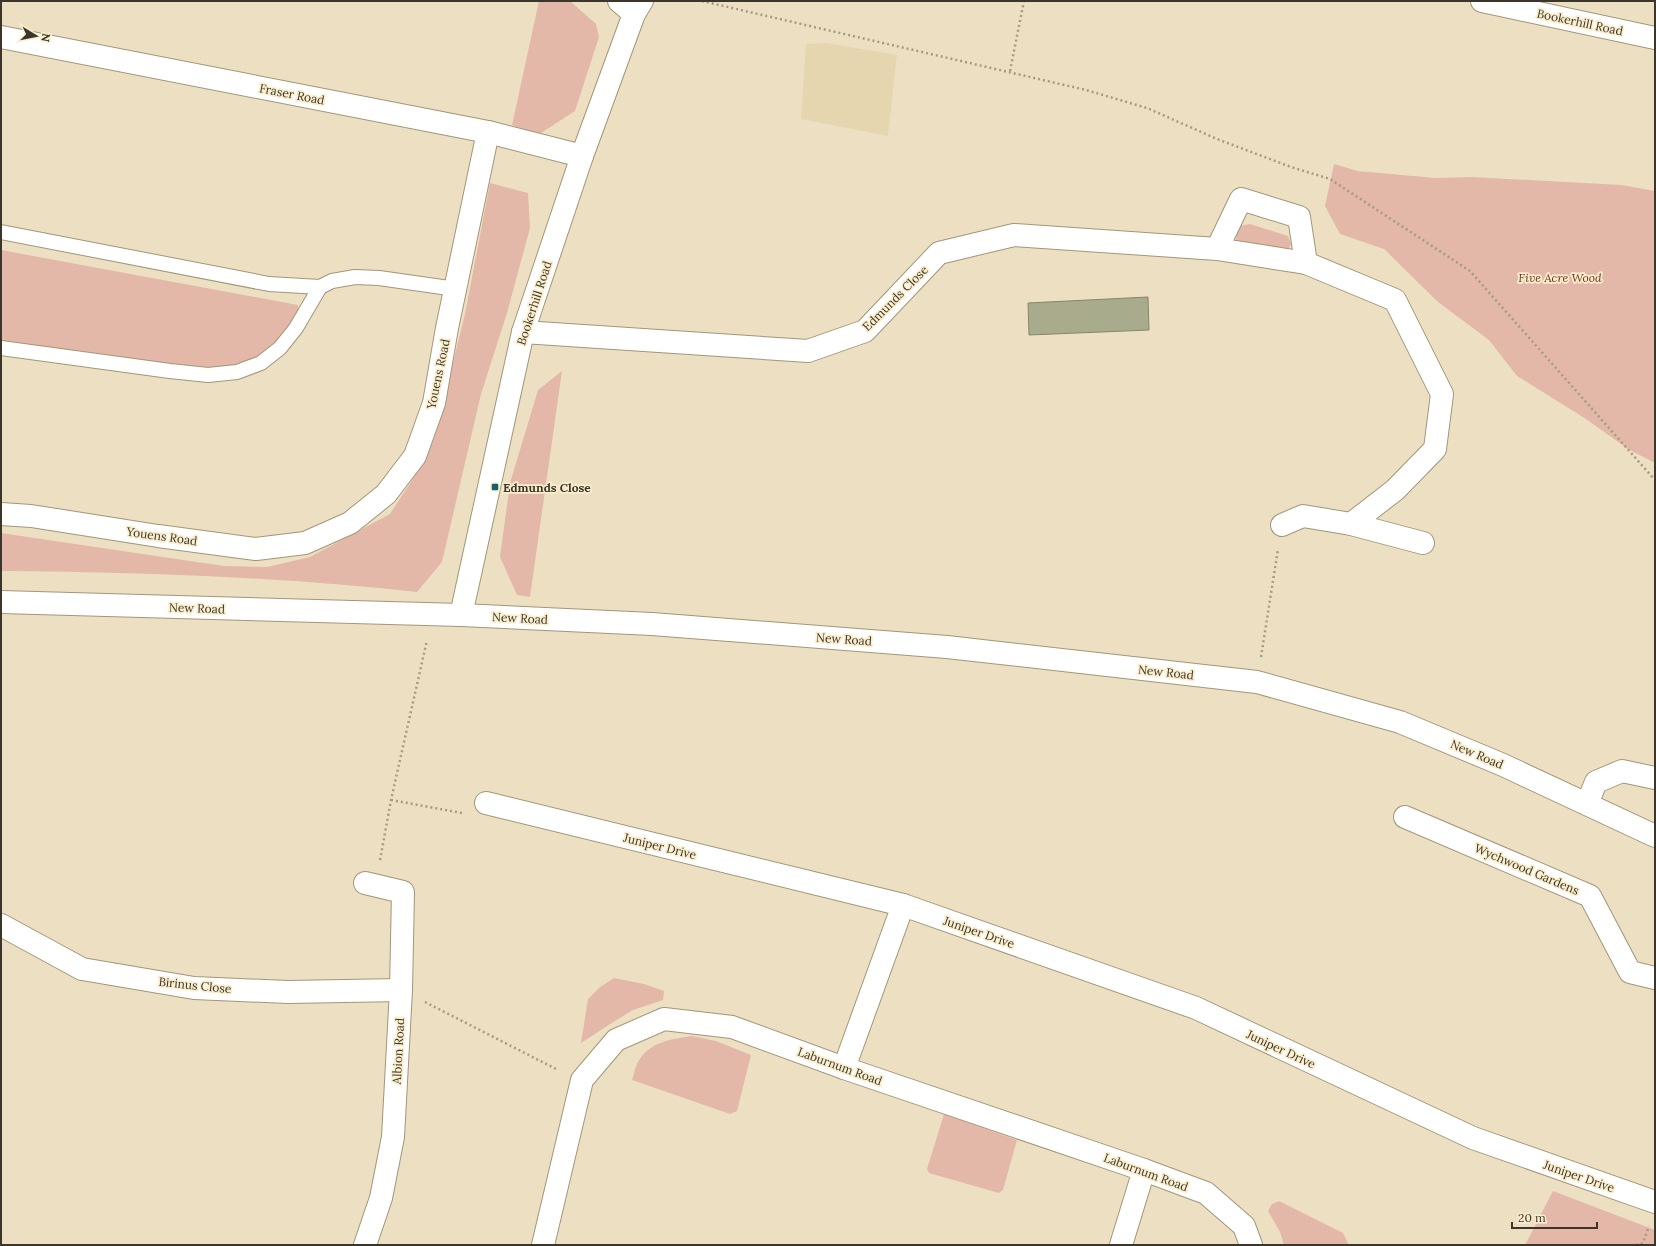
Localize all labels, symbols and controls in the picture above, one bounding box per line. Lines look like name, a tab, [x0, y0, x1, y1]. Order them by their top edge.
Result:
street label: Bookerhill Road	[1536, 6, 1624, 38]
north arrow	[16, 16, 56, 56]
text: N	[38, 32, 53, 44]
street label: Fraser Road	[258, 80, 326, 108]
street label: Bookerhill Road	[513, 259, 555, 347]
street label: Edmunds Close	[859, 262, 931, 334]
park label: Five Acre Wood	[1518, 270, 1602, 285]
street label: Youens Road	[423, 338, 453, 411]
place label: Edmunds Close	[503, 480, 591, 495]
marker: Edmunds Close	[490, 482, 500, 492]
street label: Youens Road	[125, 523, 198, 548]
street label: New Road	[169, 600, 225, 616]
street label: New Road	[492, 609, 548, 627]
street label: New Road	[815, 630, 873, 648]
street label: New Road	[1137, 662, 1195, 682]
street label: New Road	[1448, 736, 1506, 772]
street label: Juniper Drive	[621, 829, 698, 862]
street label: Wychwood Gardens	[1472, 840, 1582, 898]
street label: Juniper Drive	[940, 912, 1017, 951]
street label: Birinus Close	[158, 974, 233, 996]
street label: Albion Road	[389, 1017, 407, 1086]
street label: Juniper Drive	[1243, 1026, 1318, 1072]
street label: Laburnum Road	[796, 1044, 884, 1088]
street label: Laburnum Road	[1102, 1150, 1190, 1194]
street label: Juniper Drive	[1540, 1156, 1617, 1195]
scale bar	[1512, 1204, 1597, 1230]
text: 20 m	[1518, 1210, 1546, 1225]

